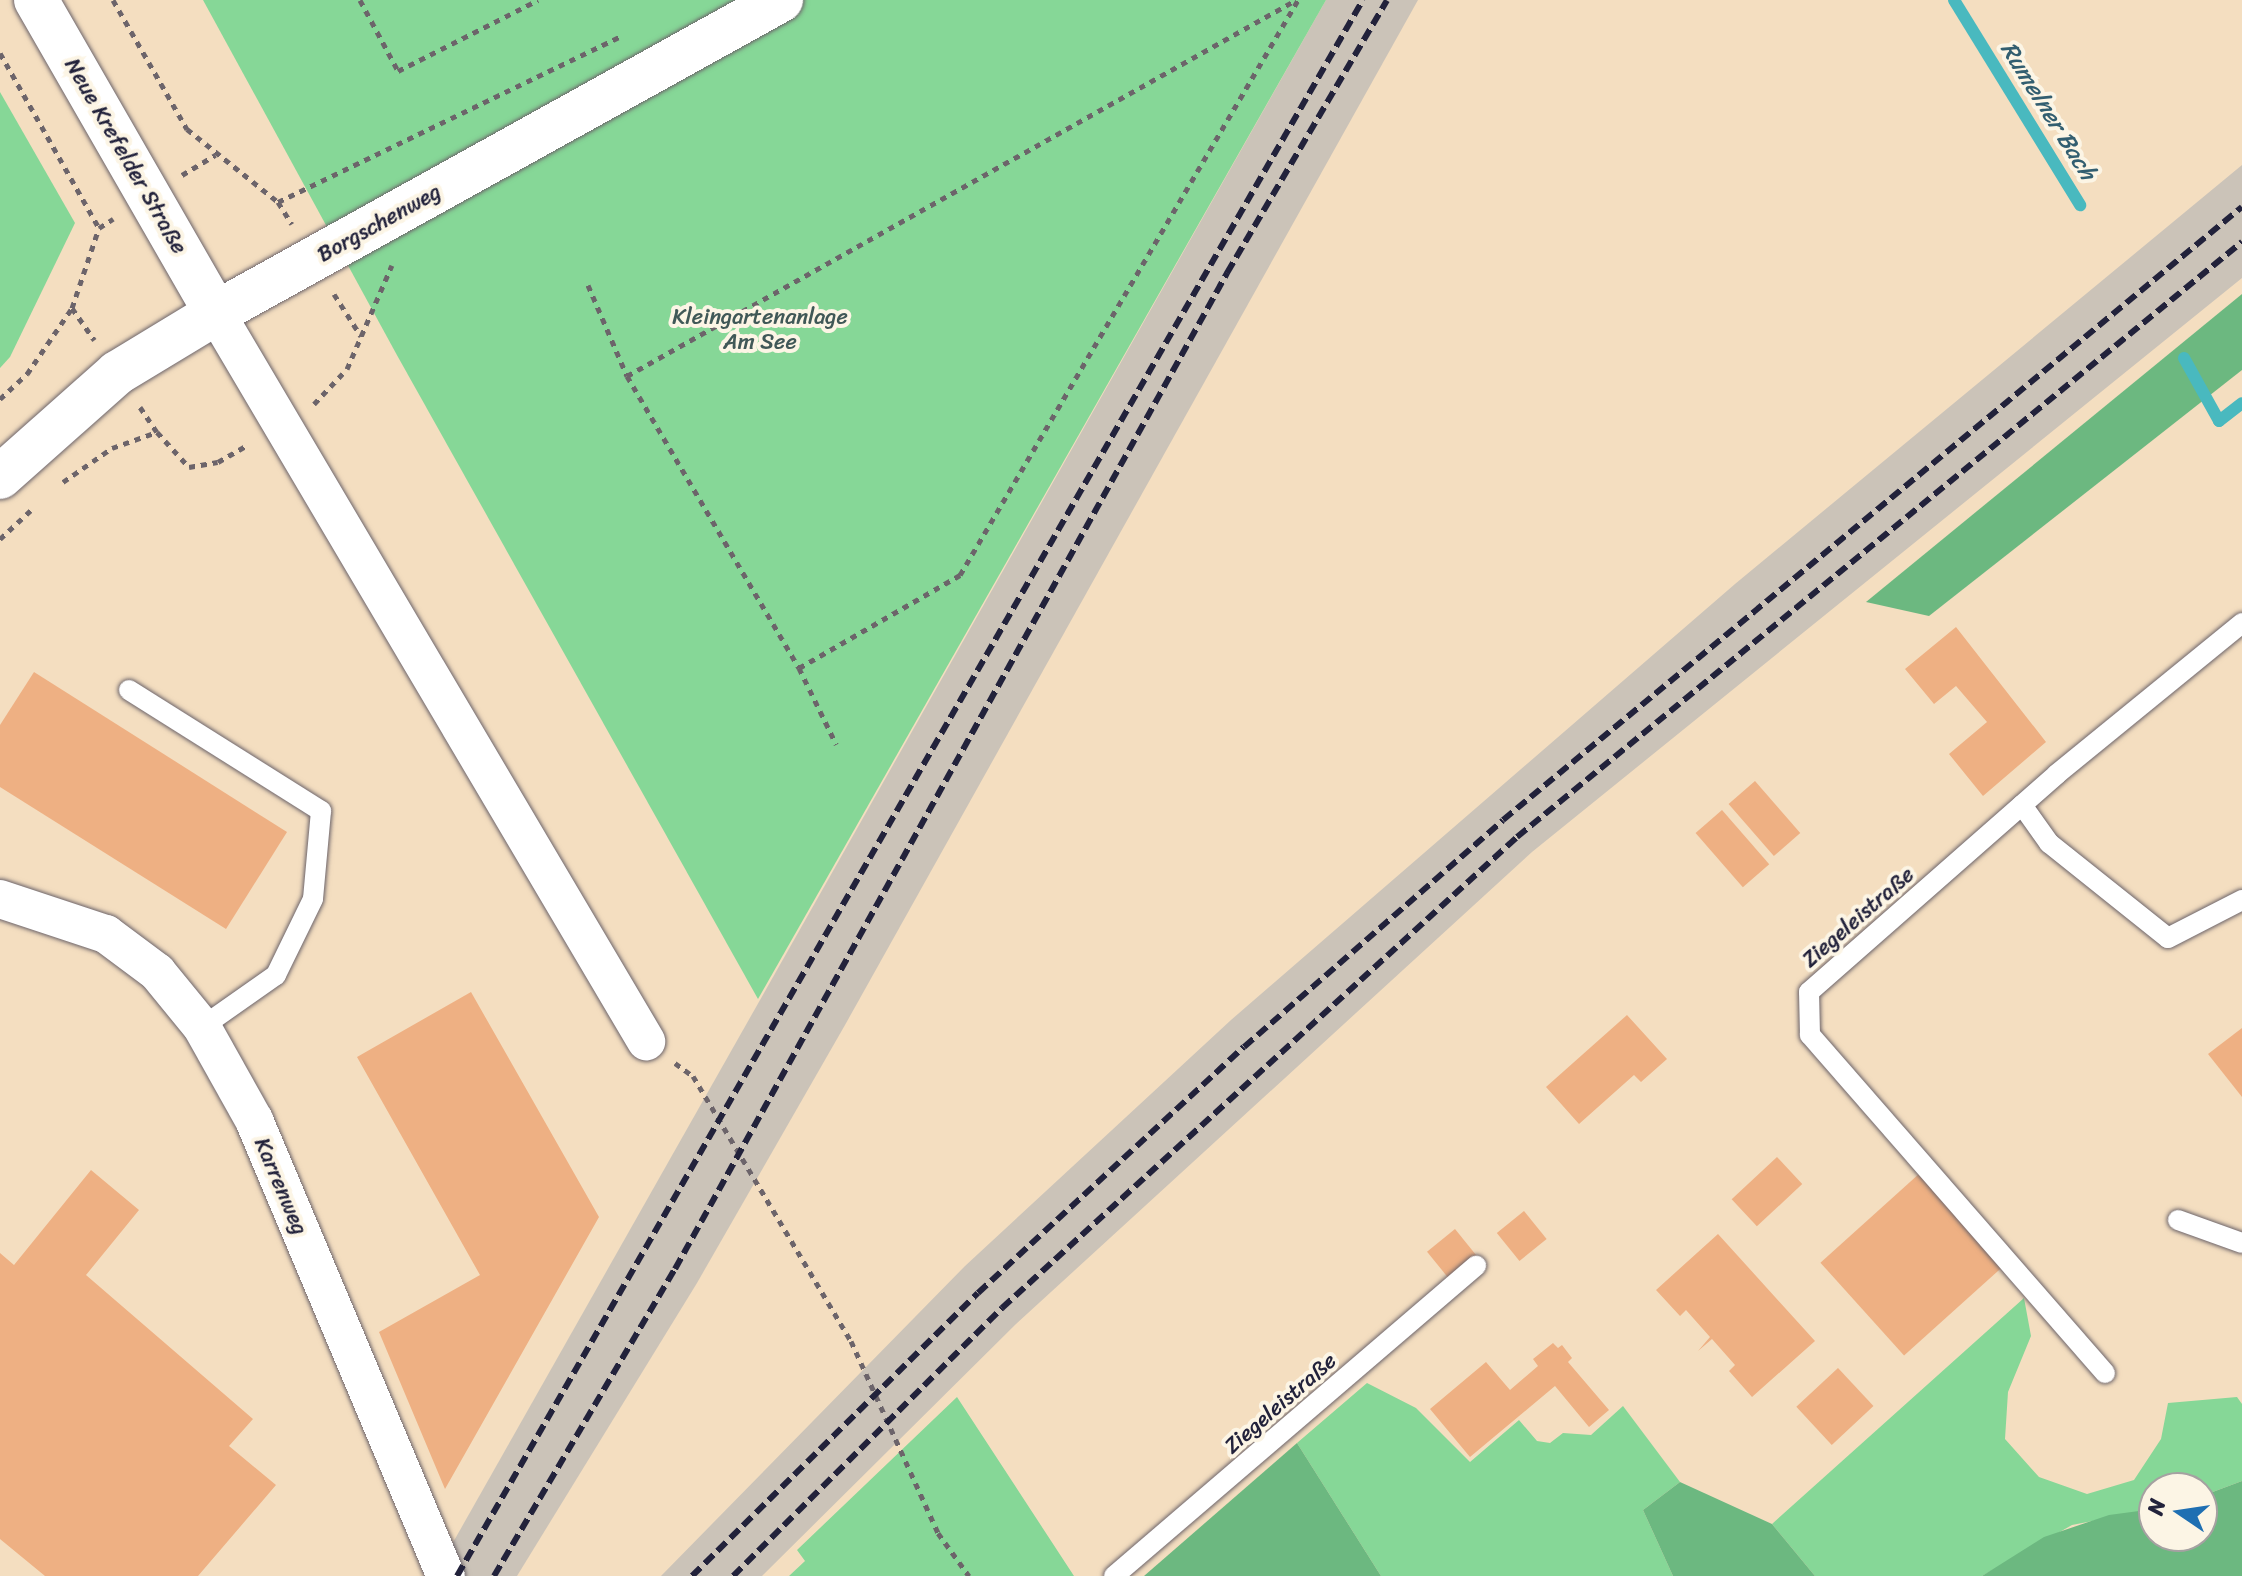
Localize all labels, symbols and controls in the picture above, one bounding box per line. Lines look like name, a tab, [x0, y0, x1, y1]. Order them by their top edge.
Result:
water label: Rumelner Bach	[1994, 37, 2102, 185]
street label: Neue Krefelder Straße	[59, 53, 193, 259]
street label: Borgschenweg	[313, 178, 445, 268]
park label: Kleingartenanlage Am See	[672, 303, 848, 354]
street label: Ziegeleistraße	[1797, 861, 1919, 973]
street label: Karrenweg	[249, 1134, 313, 1238]
street label: Ziegeleistraße	[1219, 1347, 1341, 1459]
north arrow	[2138, 1472, 2218, 1552]
text: N	[2135, 1495, 2177, 1519]

